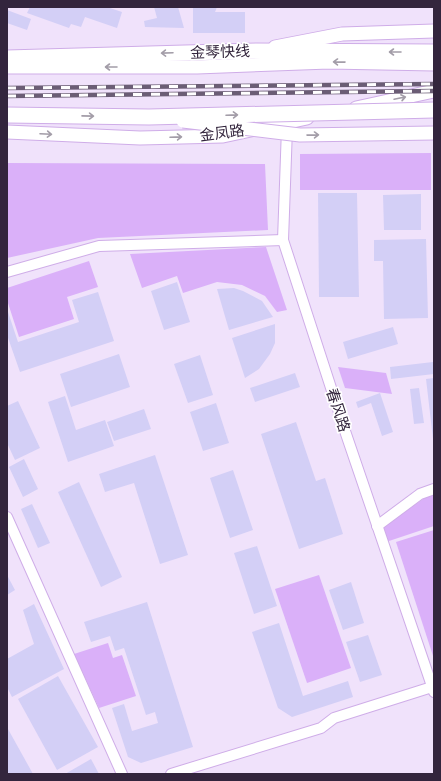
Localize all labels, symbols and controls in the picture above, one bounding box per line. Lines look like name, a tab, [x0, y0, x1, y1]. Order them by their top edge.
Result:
street label: 金琴快线	[190, 43, 250, 61]
one-way arrow	[389, 48, 402, 56]
one-way arrow	[161, 50, 174, 57]
one-way arrow	[333, 58, 346, 66]
one-way arrow	[105, 63, 118, 71]
one-way arrow	[393, 94, 406, 102]
one-way arrow	[225, 111, 238, 119]
one-way arrow	[81, 112, 94, 120]
street label: 金凤路	[199, 122, 245, 144]
one-way arrow	[39, 130, 52, 137]
one-way arrow	[306, 131, 319, 139]
one-way arrow	[169, 133, 182, 141]
street label: 春风路	[323, 386, 353, 434]

